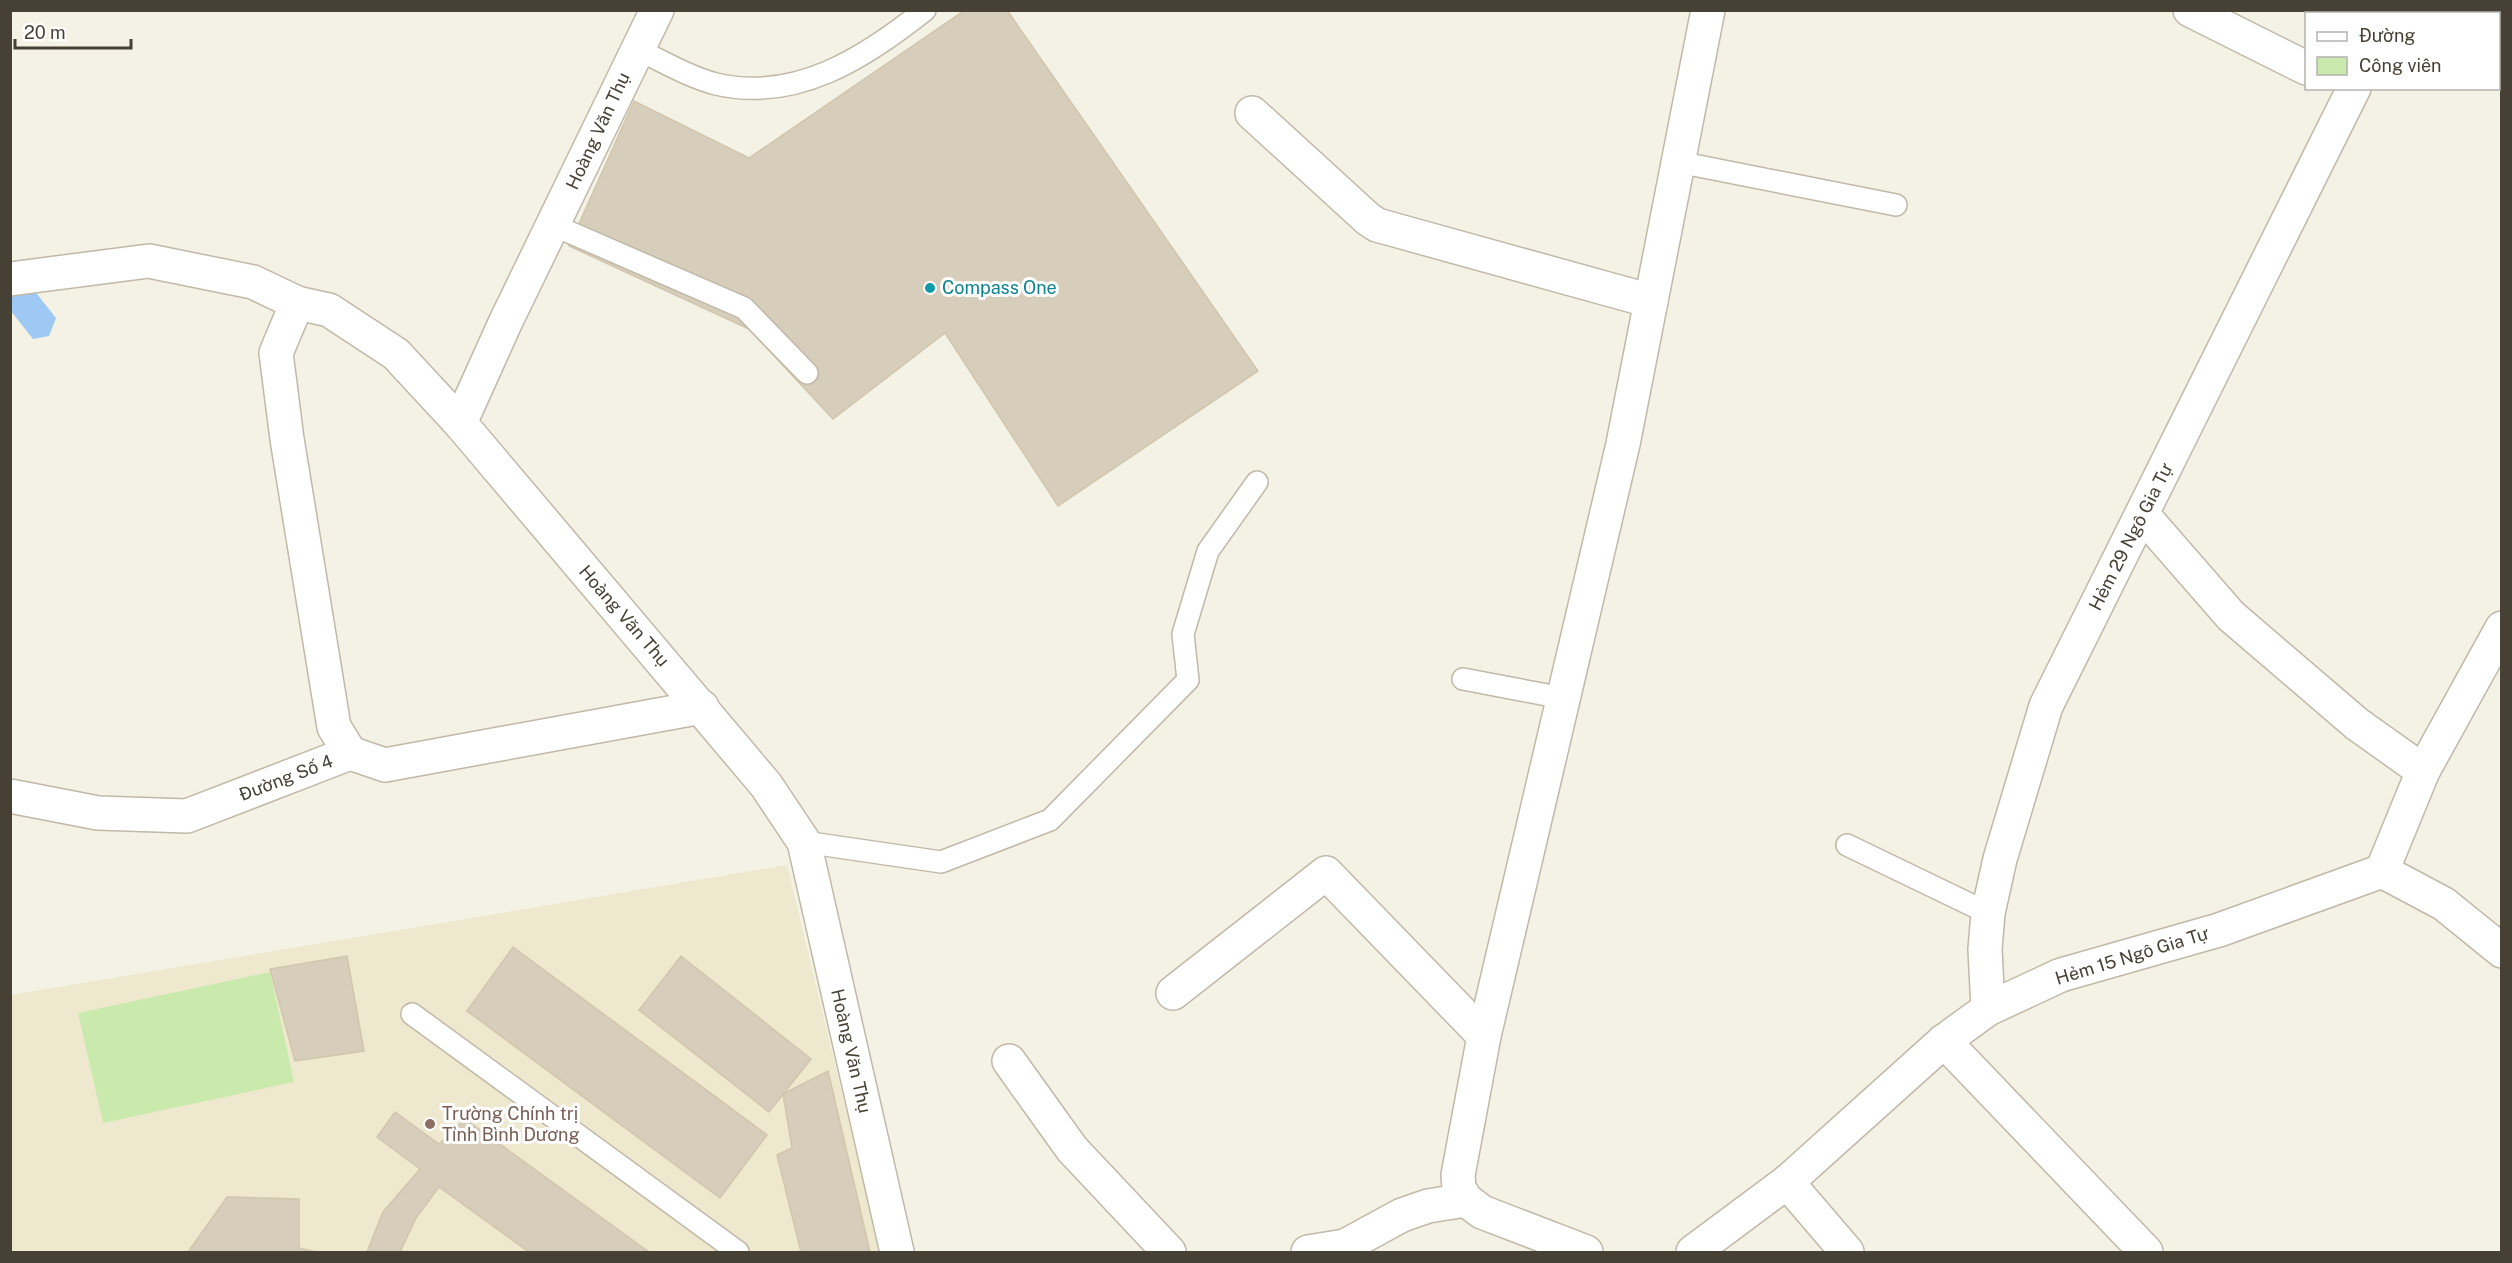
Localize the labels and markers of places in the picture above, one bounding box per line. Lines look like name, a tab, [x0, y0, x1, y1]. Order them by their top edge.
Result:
place label: Compass One	[942, 277, 1057, 298]
marker: Compass One	[923, 281, 937, 295]
place label: Trường Chính trị Tỉnh Bình Dương	[442, 1103, 580, 1145]
marker: Trường Chính trị Tỉnh Bình Dương	[423, 1117, 437, 1131]

